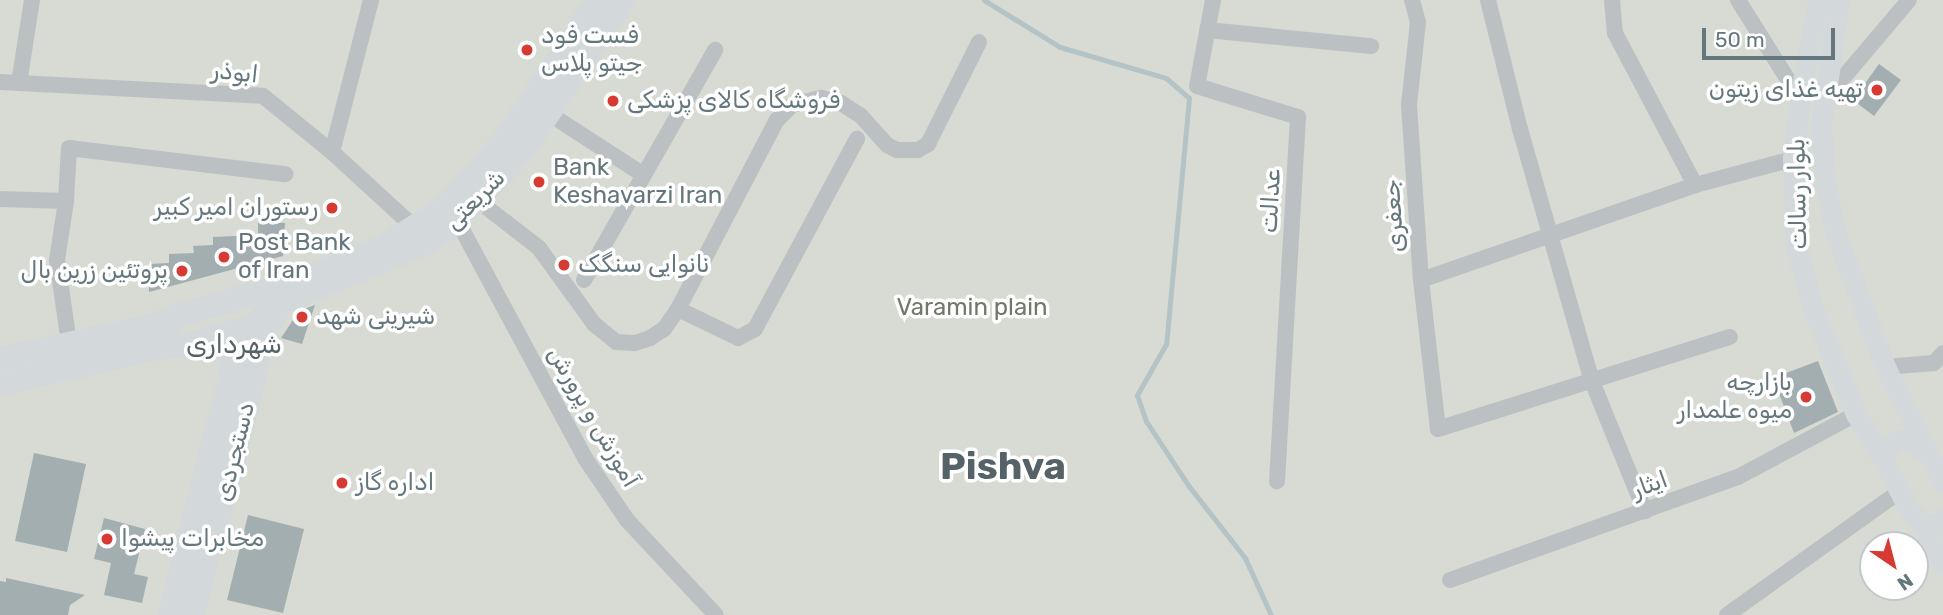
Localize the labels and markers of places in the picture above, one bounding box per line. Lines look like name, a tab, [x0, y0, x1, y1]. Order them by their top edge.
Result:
place label: فست فود جیتو پلاس	[541, 22, 642, 78]
marker: فست فود جیتو پلاس	[519, 42, 535, 58]
place label: تهیه غذای زیتون	[1709, 76, 1863, 104]
marker: تهیه غذای زیتون	[1869, 82, 1885, 98]
place label: فروشگاه کالای پزشکی	[627, 87, 840, 115]
marker: فروشگاه کالای پزشکی	[605, 93, 621, 109]
place label: Bank Keshavarzi Iran	[553, 154, 722, 210]
marker: Bank Keshavarzi Iran	[531, 174, 547, 190]
place label: رستوران امیر کبیر	[154, 194, 318, 222]
marker: رستوران امیر کبیر	[324, 200, 340, 216]
place label: Post Bank of Iran	[238, 229, 351, 285]
marker: Post Bank of Iran	[216, 249, 232, 265]
place label: نانوایی سنگک	[578, 251, 709, 279]
place label: پروتئین زرین بال	[21, 257, 168, 285]
marker: نانوایی سنگک	[556, 257, 572, 273]
marker: پروتئین زرین بال	[174, 263, 190, 279]
place label: شیرینی شهد	[316, 303, 435, 331]
marker: شیرینی شهد	[294, 309, 310, 325]
place label: بازارچه میوه علمدار	[1677, 369, 1792, 425]
marker: بازارچه میوه علمدار	[1798, 389, 1814, 405]
place label: اداره گاز	[356, 469, 434, 497]
marker: اداره گاز	[334, 475, 350, 491]
place label: مخابرات پیشوا	[121, 525, 264, 553]
marker: مخابرات پیشوا	[99, 531, 115, 547]

